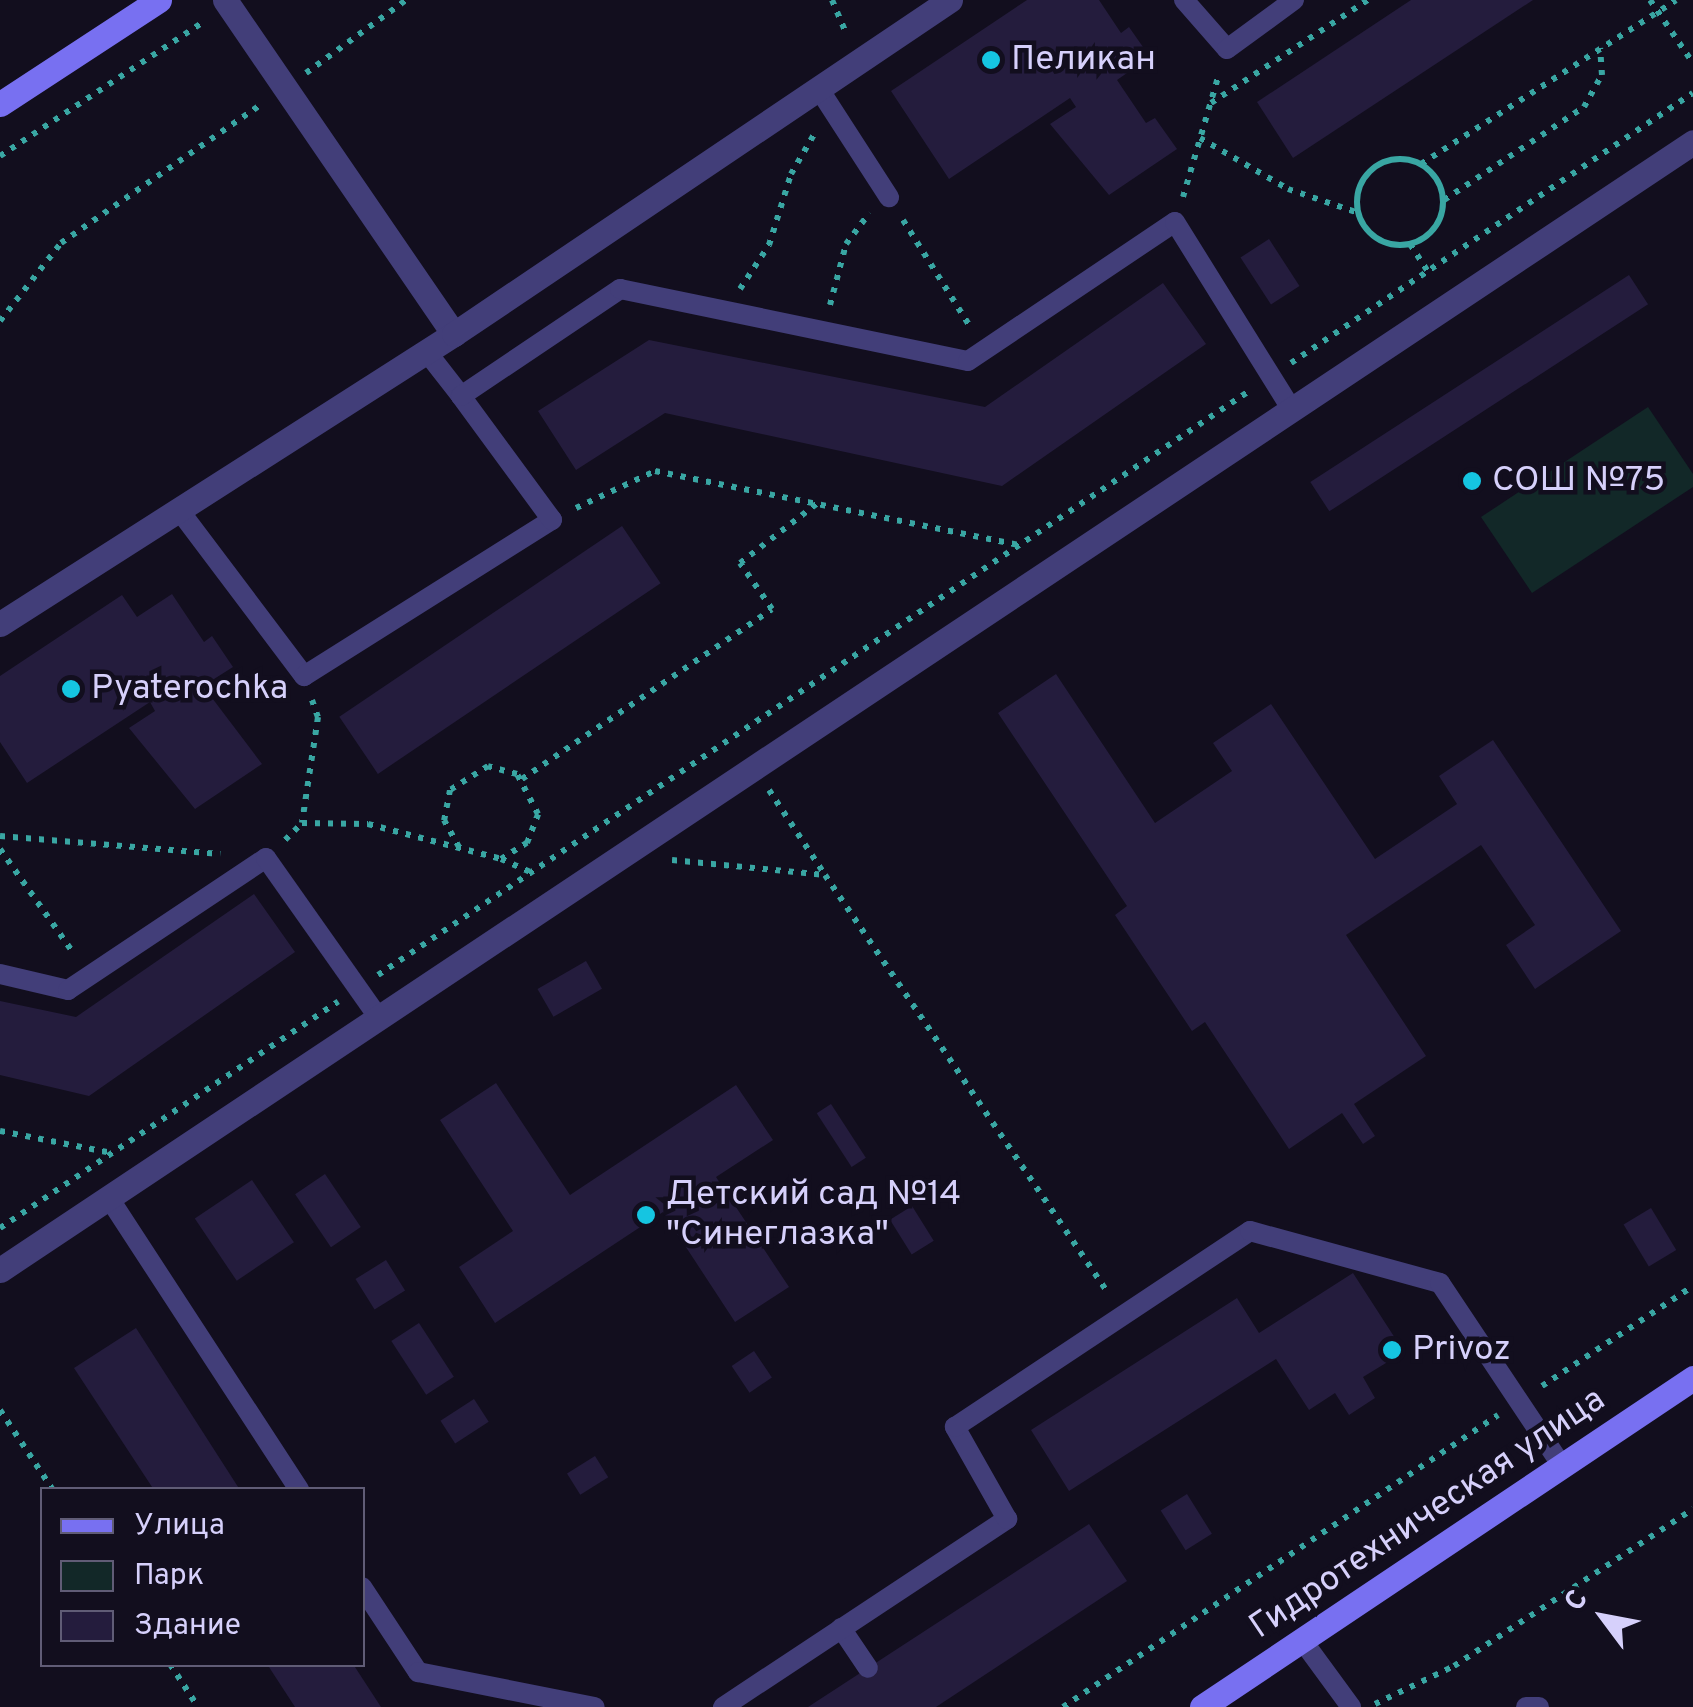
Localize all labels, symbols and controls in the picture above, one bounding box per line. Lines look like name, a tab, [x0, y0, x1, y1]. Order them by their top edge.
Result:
place label: Пеликан	[1011, 39, 1156, 81]
marker: Пеликан	[980, 49, 1002, 71]
place label: СОШ №75	[1492, 460, 1665, 502]
marker: СОШ №75	[1461, 470, 1483, 492]
place label: Pyaterochka	[91, 668, 288, 710]
marker: Pyaterochka	[60, 678, 82, 700]
place label: Детский сад №14 "Синеглазка"	[666, 1174, 961, 1256]
marker: Детский сад №14 "Синеглазка"	[635, 1204, 657, 1226]
place label: Privoz	[1412, 1329, 1511, 1371]
marker: Privoz	[1381, 1339, 1403, 1361]
street label: Гидротехническая улица	[1242, 1379, 1614, 1649]
legend	[40, 1487, 365, 1667]
text: Улица	[134, 1508, 225, 1545]
text: Парк	[134, 1558, 204, 1595]
north arrow	[1553, 1567, 1653, 1667]
text: С	[1558, 1584, 1598, 1618]
text: Здание	[134, 1608, 241, 1645]

